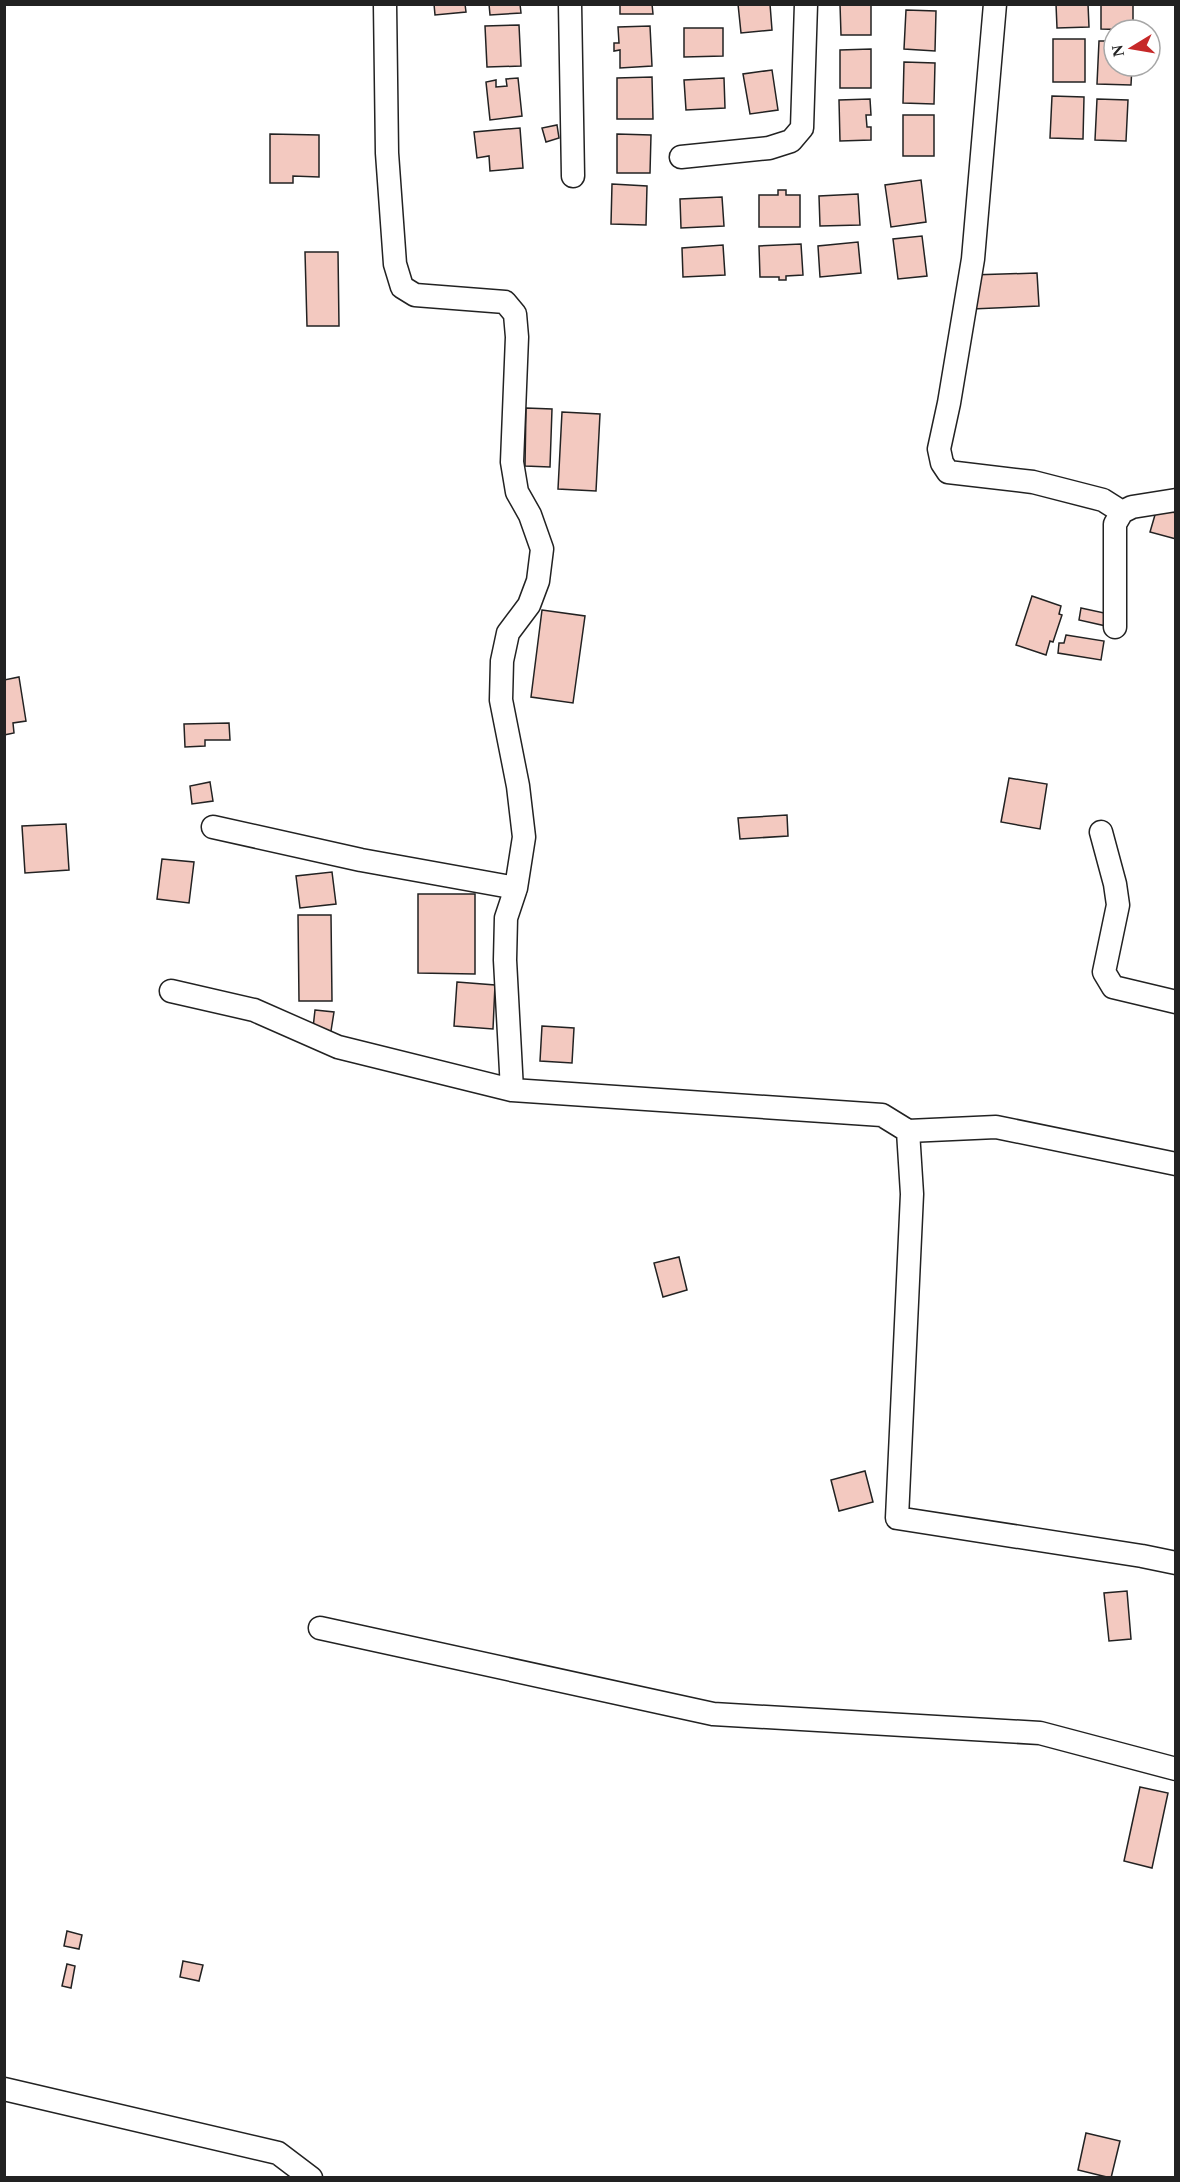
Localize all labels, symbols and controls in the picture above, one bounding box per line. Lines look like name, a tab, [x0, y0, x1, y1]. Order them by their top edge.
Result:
north arrow	[1102, 18, 1162, 78]
text: N	[1108, 43, 1127, 58]

